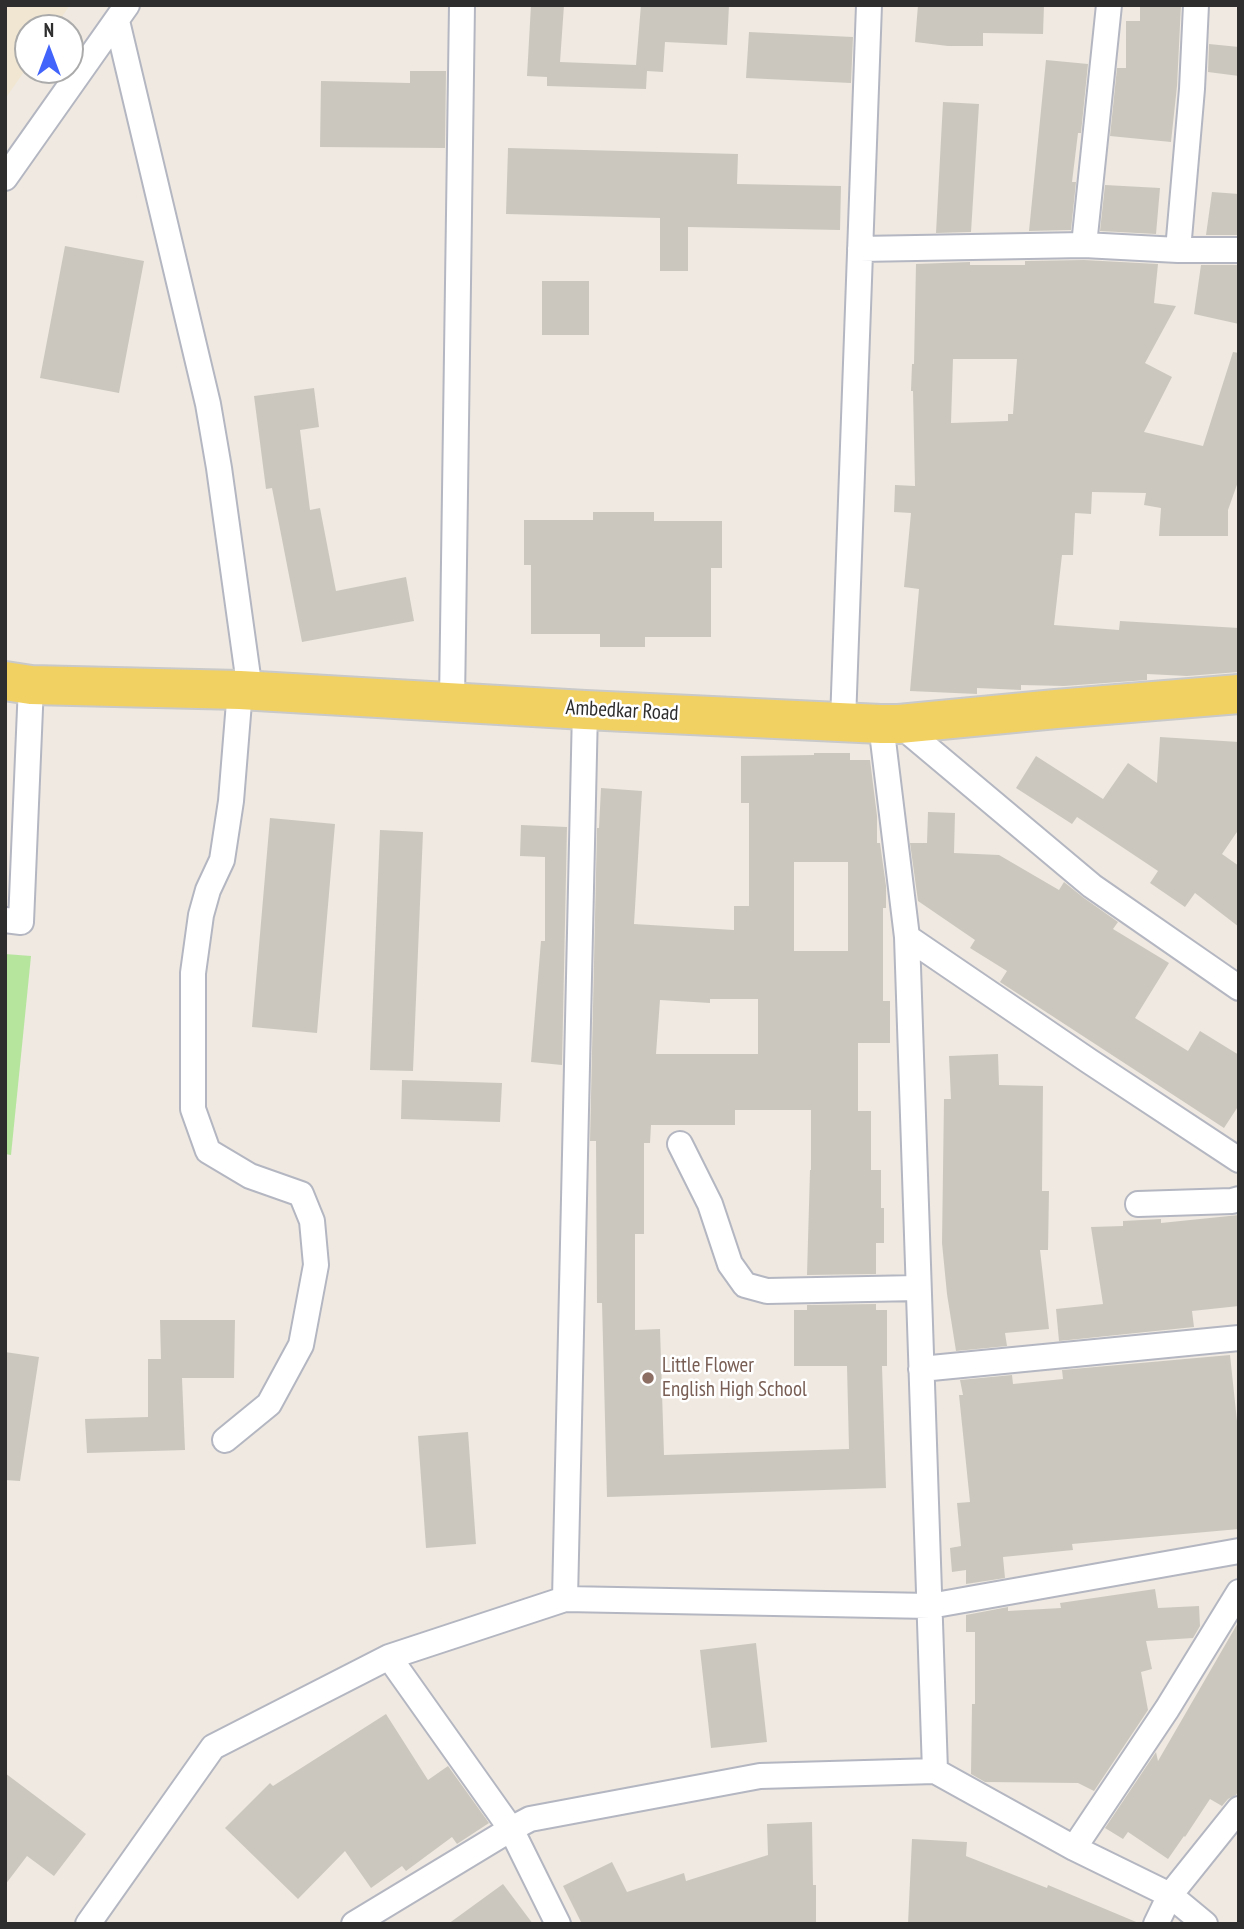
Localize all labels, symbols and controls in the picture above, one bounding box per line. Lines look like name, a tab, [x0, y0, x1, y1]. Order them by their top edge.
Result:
north arrow	[14, 14, 84, 84]
text: N	[44, 18, 54, 42]
street label: Ambedkar Road	[565, 695, 679, 727]
place label: Little Flower English High School	[662, 1353, 807, 1403]
marker: Little Flower English High School	[640, 1370, 656, 1386]

